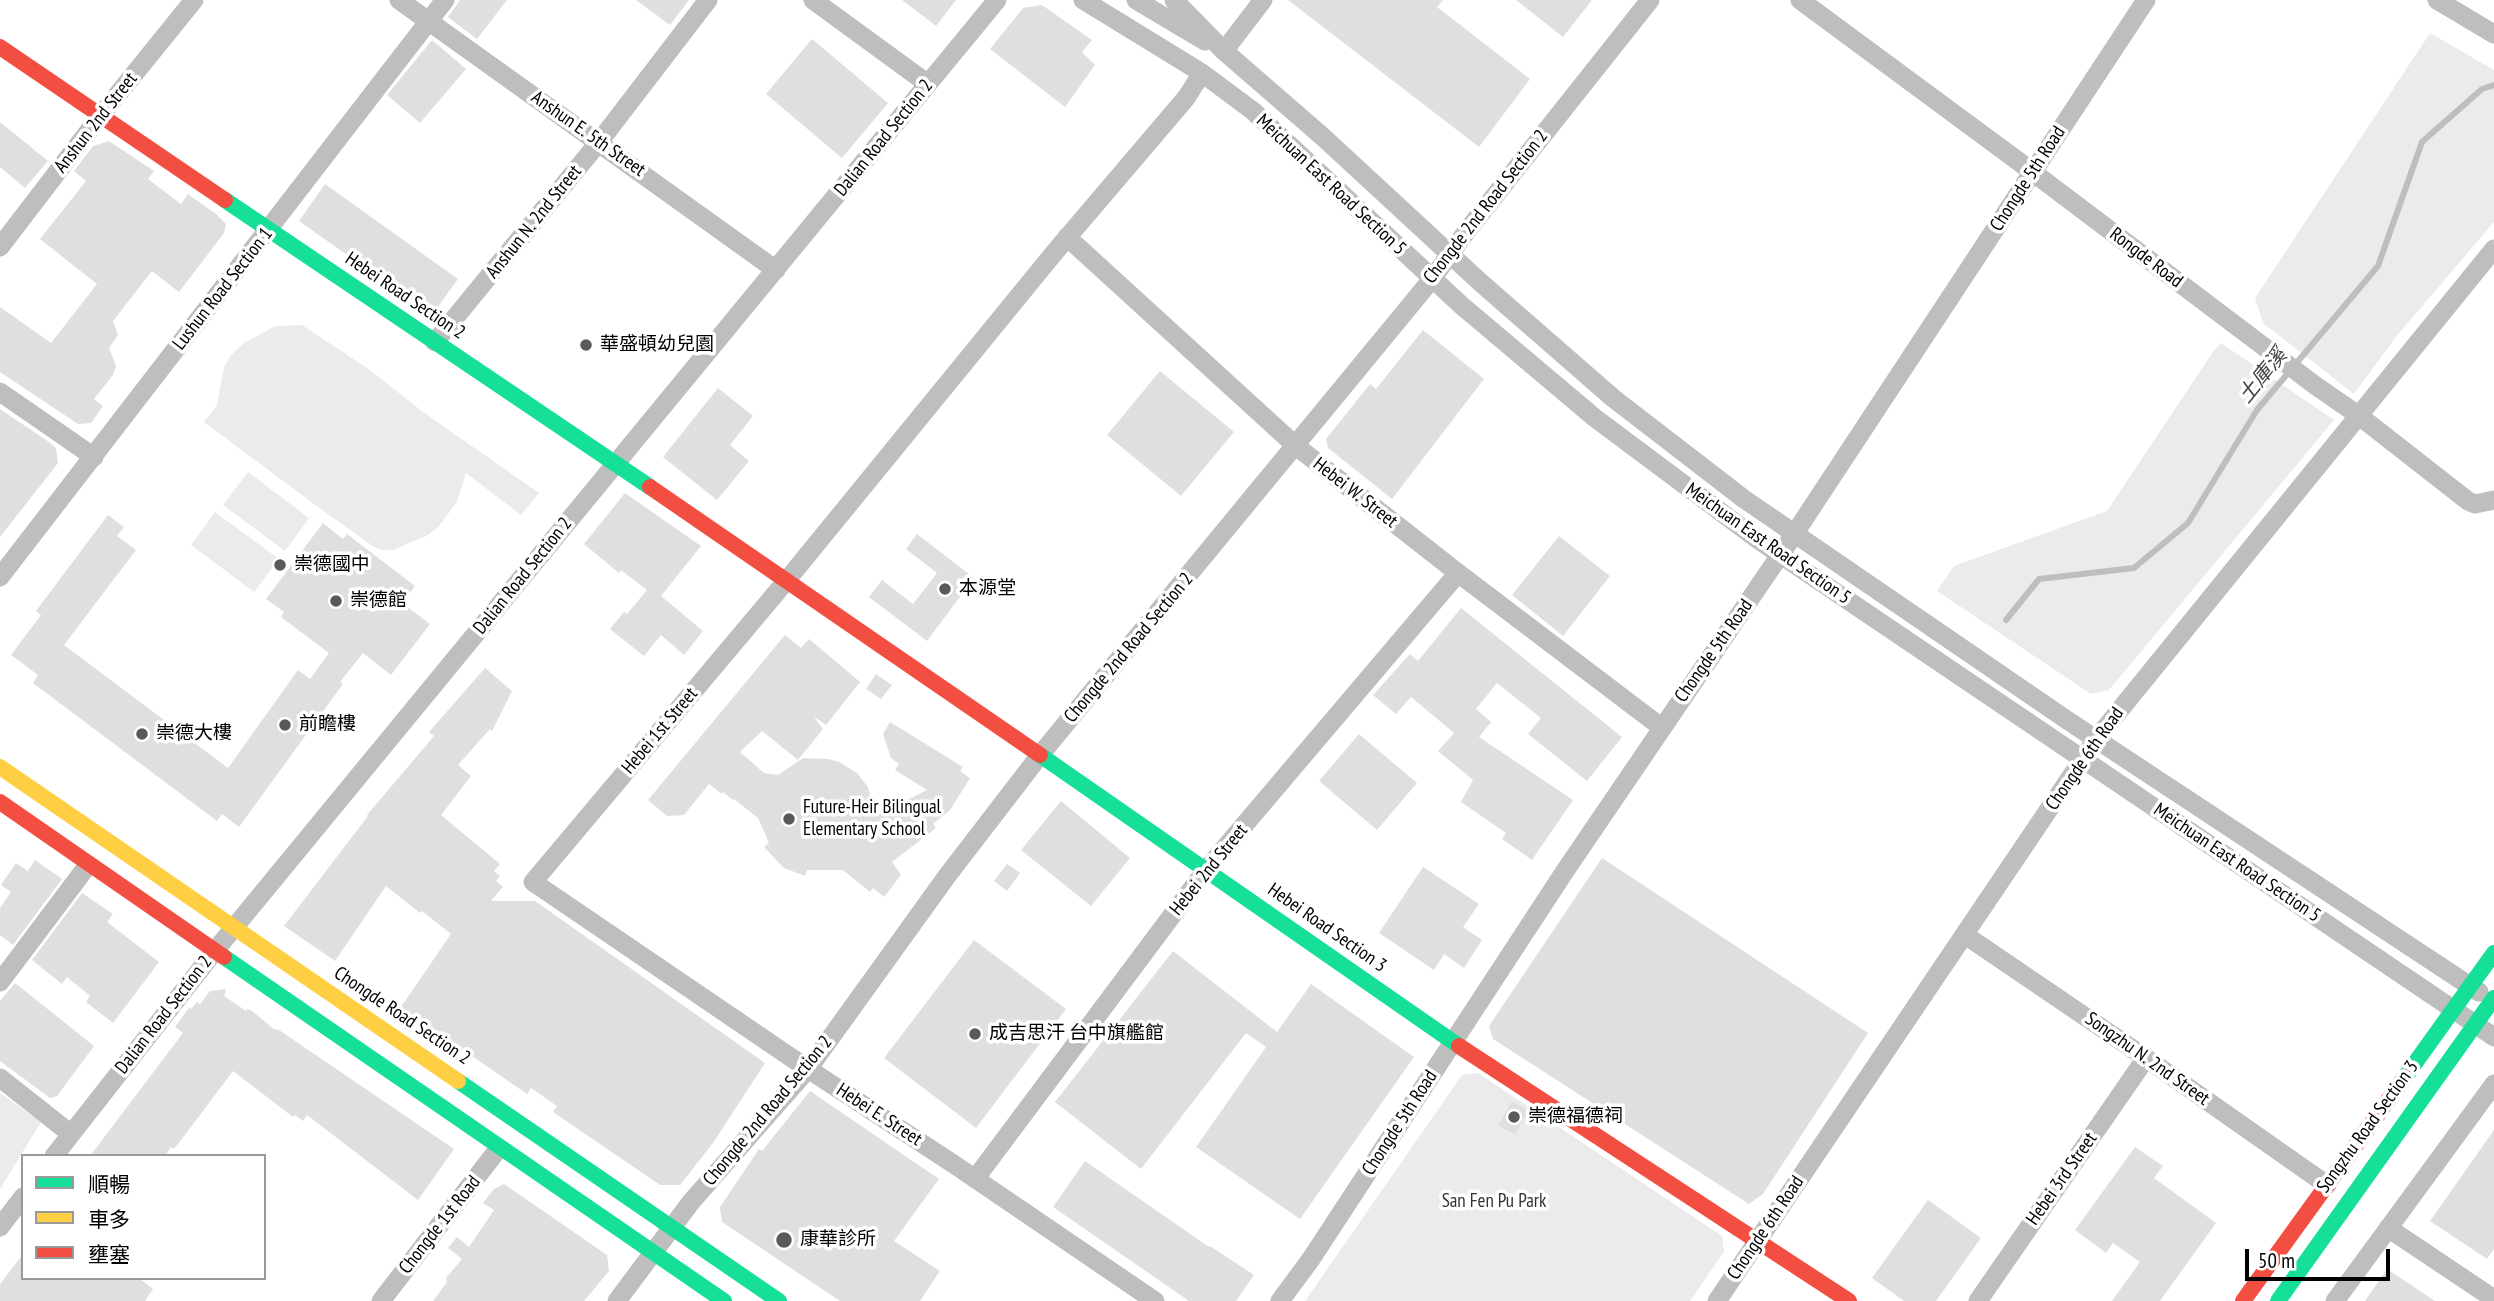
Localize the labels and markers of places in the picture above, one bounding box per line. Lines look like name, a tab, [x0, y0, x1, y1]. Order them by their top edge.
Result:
place label: 華盛頓幼兒園	[600, 334, 714, 356]
marker: 華盛頓幼兒園	[578, 337, 594, 353]
place label: 崇德國中	[294, 554, 370, 576]
marker: 崇德國中	[272, 557, 288, 573]
place label: 本源堂	[959, 578, 1016, 600]
marker: 本源堂	[937, 581, 953, 597]
place label: 崇德館	[350, 590, 407, 612]
marker: 崇德館	[328, 593, 344, 609]
place label: 前瞻樓	[299, 714, 356, 736]
marker: 前瞻樓	[277, 717, 293, 733]
place label: 崇德大樓	[156, 723, 232, 745]
marker: 崇德大樓	[134, 726, 150, 742]
place label: Future-Heir Bilingual Elementary School	[803, 797, 941, 841]
marker: Future-Heir Bilingual Elementary School	[781, 811, 797, 827]
place label: 成吉思汗 台中旗艦館	[989, 1023, 1164, 1045]
marker: 成吉思汗 台中旗艦館	[967, 1026, 983, 1042]
place label: 崇德福德祠	[1528, 1106, 1623, 1128]
marker: 崇德福德祠	[1506, 1109, 1522, 1125]
place label: 康華診所	[800, 1229, 876, 1251]
marker: 康華診所	[774, 1230, 794, 1250]

